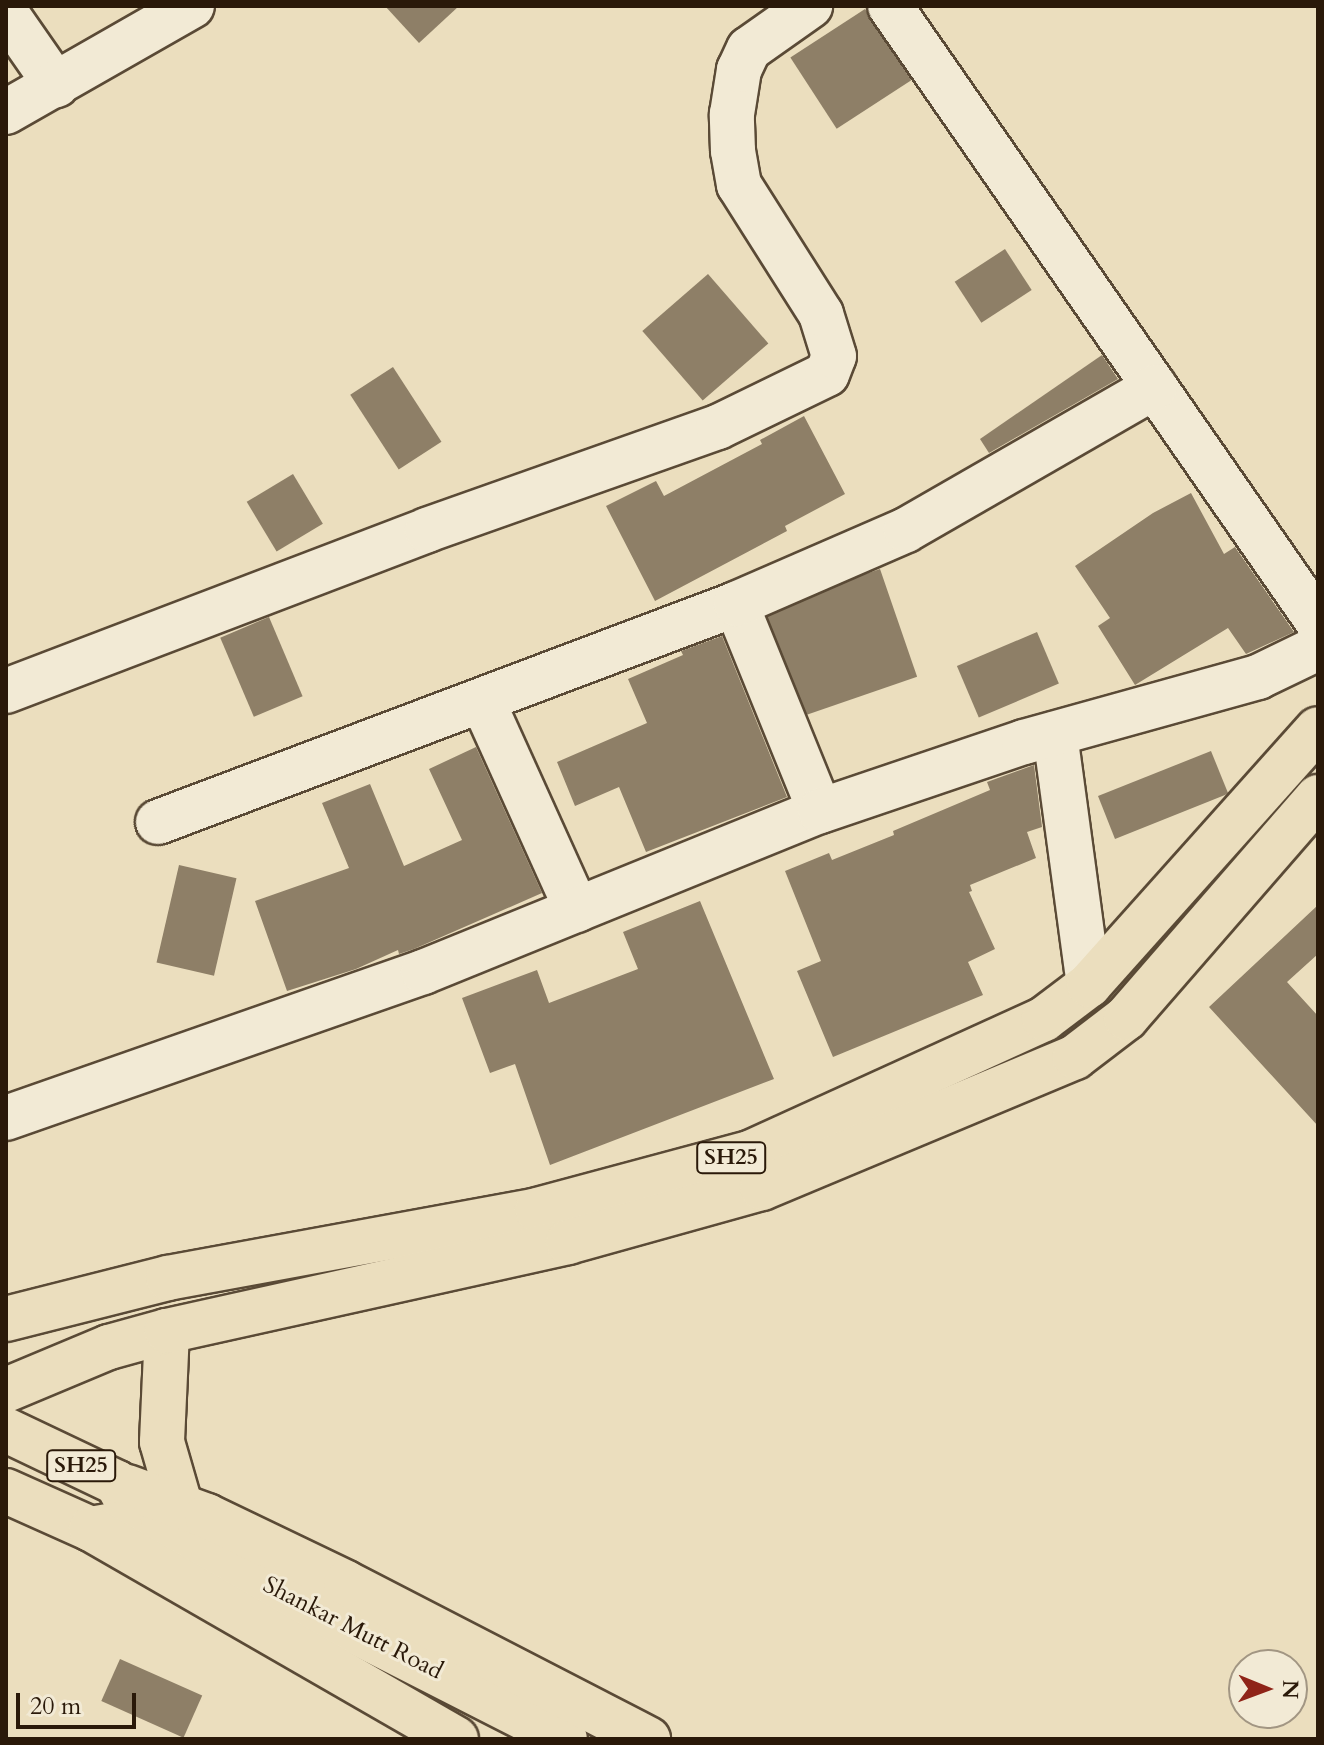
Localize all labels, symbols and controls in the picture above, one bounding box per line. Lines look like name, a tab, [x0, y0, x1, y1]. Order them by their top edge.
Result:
road number: SH25	[695, 1140, 767, 1176]
road number: SH25	[45, 1448, 117, 1484]
street label: Shankar Mutt Road	[258, 1570, 448, 1686]
north arrow	[1228, 1649, 1308, 1729]
scale bar	[20, 1677, 140, 1727]
text: N	[1275, 1680, 1305, 1699]
text: 20 m	[30, 1690, 81, 1723]

